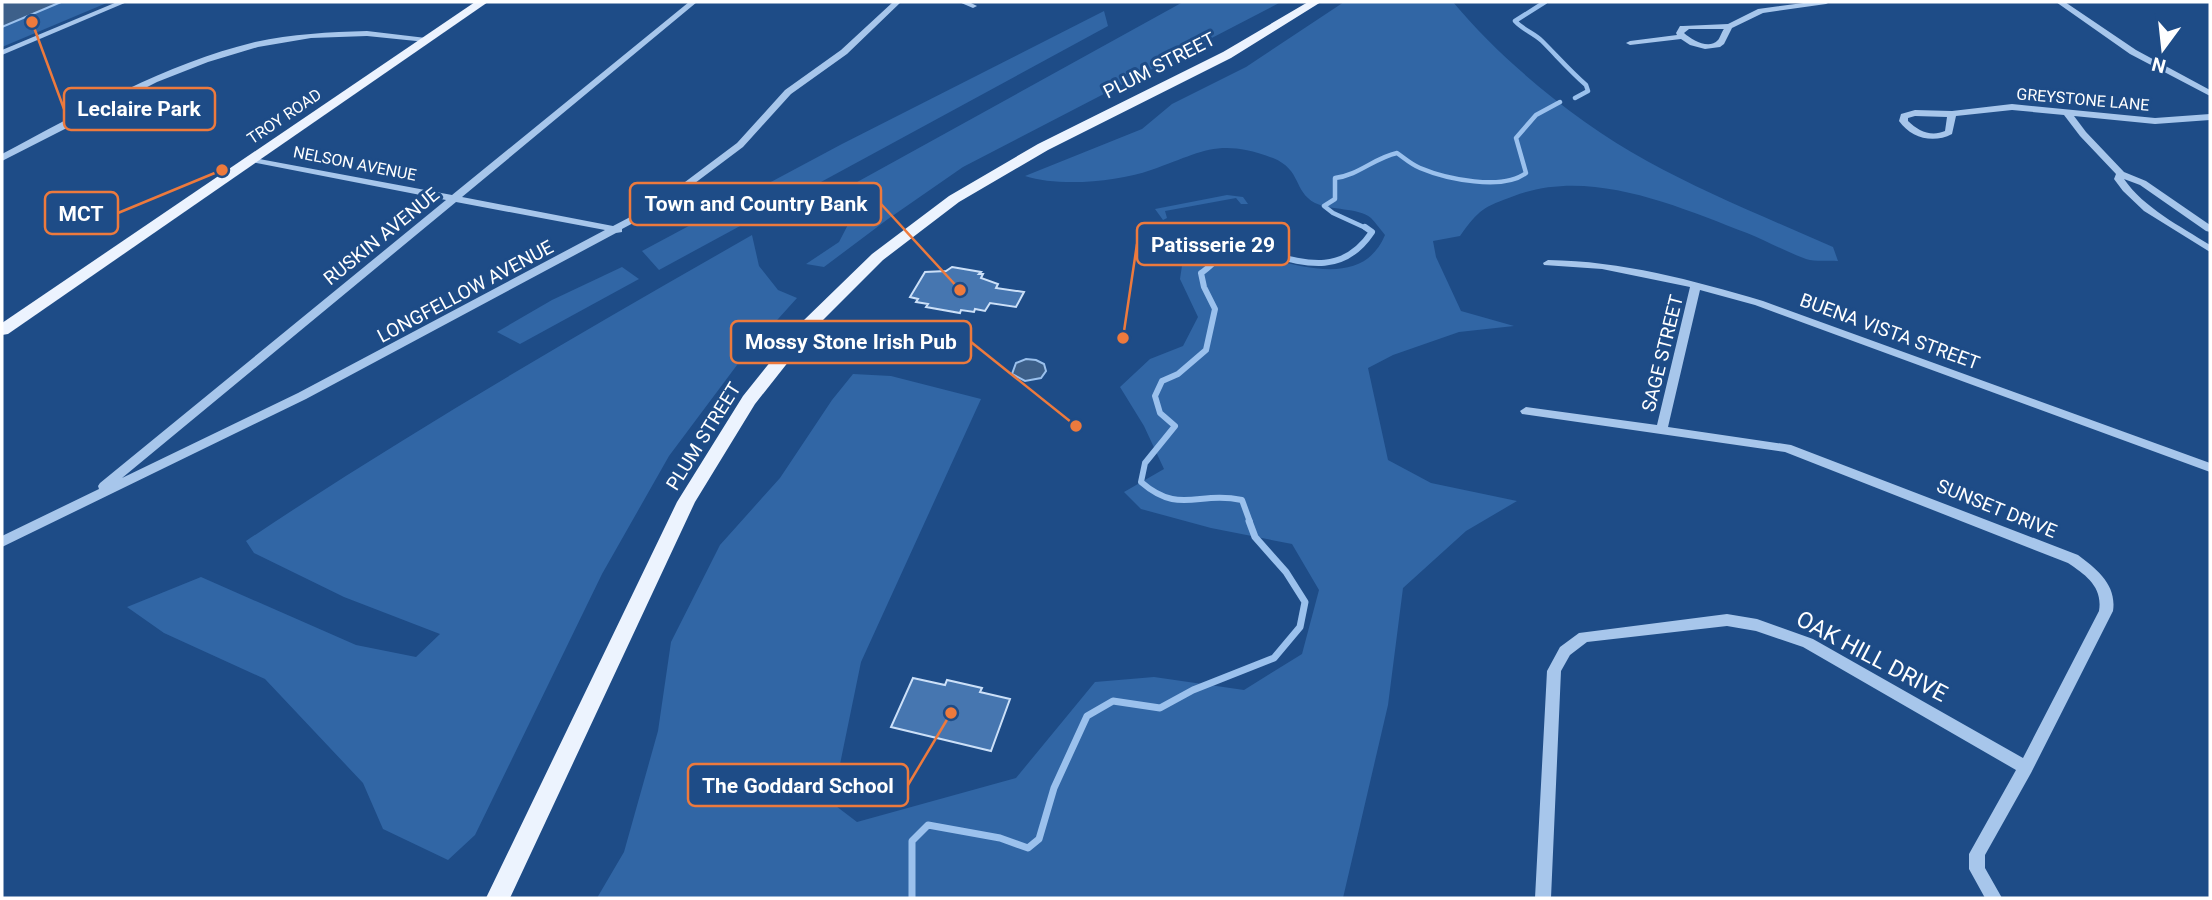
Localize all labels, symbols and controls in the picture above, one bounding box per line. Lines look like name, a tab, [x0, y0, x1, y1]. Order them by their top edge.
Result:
north arrow	[2128, 14, 2198, 84]
street label: PLUM STREET	[1099, 27, 1219, 104]
text: N	[2149, 52, 2168, 78]
street label: GREYSTONE LANE	[2016, 84, 2150, 115]
street label: TROY ROAD	[244, 85, 325, 148]
callout: Leclaire Park	[64, 88, 215, 130]
text: Leclaire Park	[77, 97, 202, 121]
street label: NELSON AVENUE	[292, 142, 418, 185]
street label: RUSKIN AVENUE	[319, 183, 444, 290]
callout: Town and Country Bank	[630, 183, 881, 225]
callout: MCT	[45, 192, 118, 234]
text: Town and Country Bank	[644, 192, 868, 216]
text: MCT	[59, 202, 103, 226]
callout: Patisserie 29	[1137, 223, 1289, 265]
text: Patisserie 29	[1151, 233, 1275, 257]
street label: LONGFELLOW AVENUE	[373, 235, 557, 348]
street label: BUENA VISTA STREET	[1797, 288, 1983, 375]
street label: SAGE STREET	[1637, 292, 1688, 414]
callout: Mossy Stone Irish Pub	[731, 321, 971, 363]
text: Mossy Stone Irish Pub	[745, 330, 957, 354]
street label: PLUM STREET	[661, 378, 746, 494]
street label: SUNSET DRIVE	[1933, 474, 2060, 543]
street label: OAK HILL DRIVE	[1792, 605, 1952, 708]
callout: The Goddard School	[688, 764, 908, 806]
text: The Goddard School	[702, 774, 894, 798]

